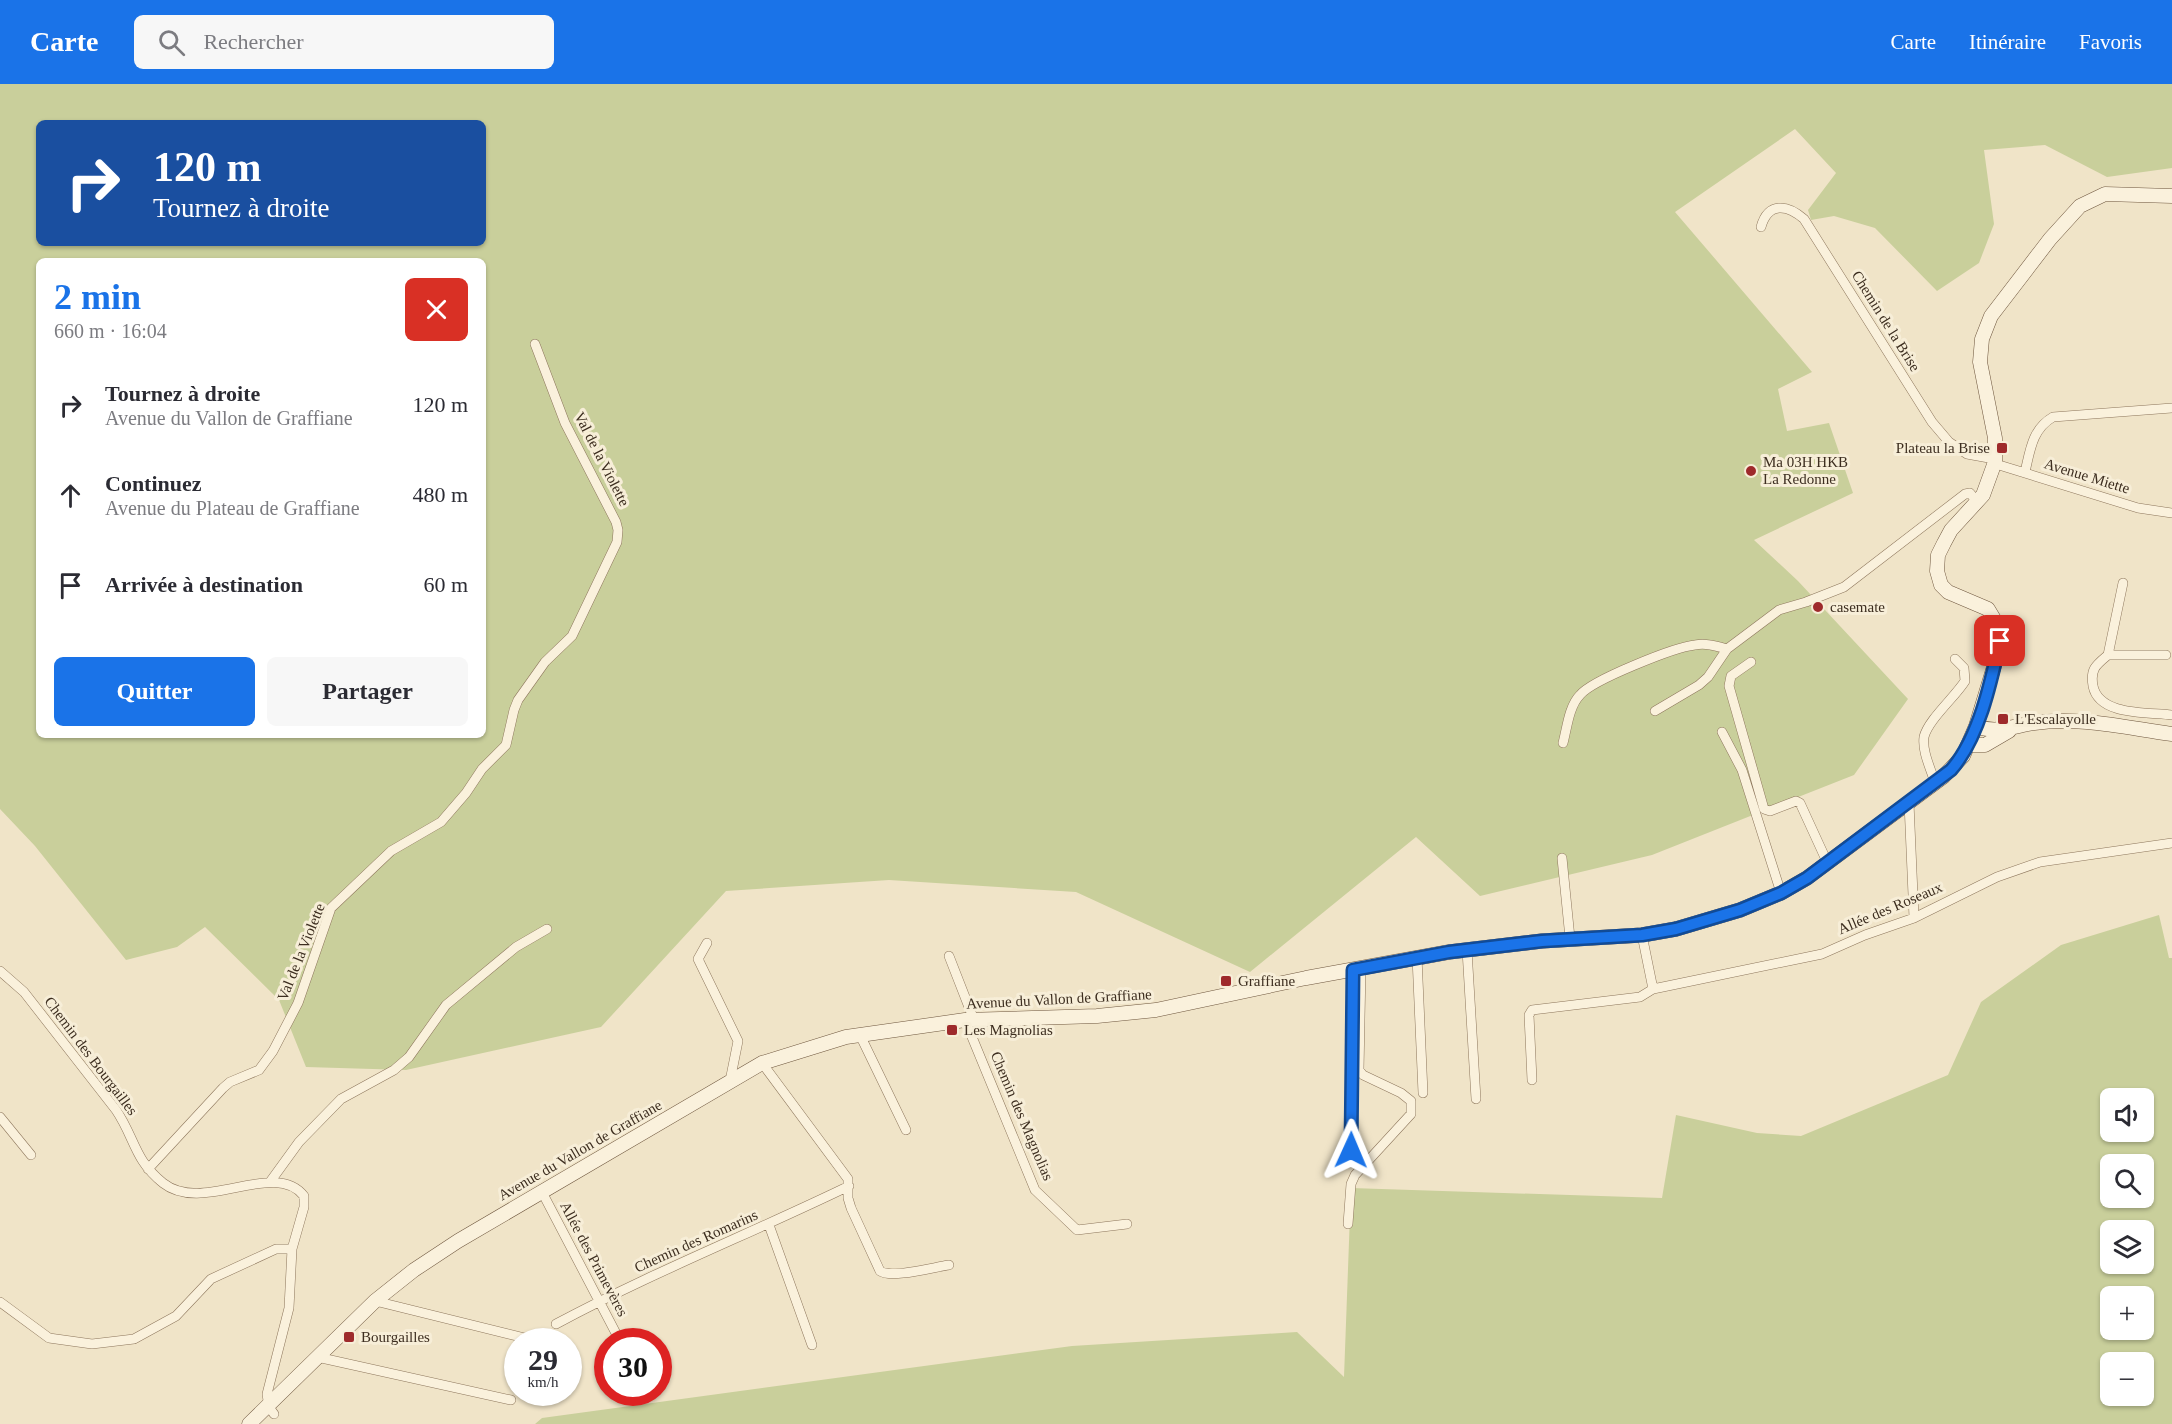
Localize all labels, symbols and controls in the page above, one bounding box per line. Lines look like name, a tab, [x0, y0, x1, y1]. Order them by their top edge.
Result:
search box	[134, 15, 554, 69]
text: Carte	[30, 26, 98, 57]
icon: search	[155, 26, 188, 59]
text: Rechercher	[203, 29, 304, 54]
text: Carte	[1891, 30, 1936, 54]
text: Itinéraire	[1969, 30, 2046, 54]
text: Favoris	[2079, 30, 2142, 54]
icon: right	[54, 144, 132, 222]
text: 120 m	[153, 144, 262, 190]
text: Tournez à droite	[153, 193, 330, 223]
street label: Chemin de la Brise	[1849, 268, 1924, 374]
text: 2 min	[54, 277, 141, 317]
button: close	[405, 278, 468, 341]
text: 660 m · 16:04	[54, 320, 167, 342]
text: Tournez à droite	[105, 381, 260, 406]
icon: right	[54, 389, 87, 422]
text: 120 m	[412, 392, 468, 417]
text: Avenue du Vallon de Graffiane	[105, 407, 353, 429]
street label: Val de la Violette	[571, 409, 633, 509]
place label: Plateau la Brise	[1896, 440, 1990, 456]
marker: Plateau la Brise	[1995, 441, 2009, 455]
place label: Ma 03H HKB La Redonne	[1763, 454, 1848, 487]
street label: Avenue Miette	[2042, 455, 2132, 497]
marker: Ma 03H HKB La Redonne	[1744, 464, 1758, 478]
text: Continuez	[105, 471, 202, 496]
icon: ahead	[54, 479, 87, 512]
text: 480 m	[412, 482, 468, 507]
text: Avenue du Plateau de Graffiane	[105, 497, 360, 519]
icon: arrive	[54, 569, 87, 602]
text: Arrivée à destination	[105, 572, 303, 597]
text: 60 m	[423, 572, 468, 597]
place label: casemate	[1830, 599, 1885, 615]
marker: casemate	[1811, 600, 1825, 614]
pin	[1974, 615, 2025, 666]
icon: arrive	[1983, 624, 2016, 657]
button: Quitter	[54, 657, 255, 726]
button: Partager	[267, 657, 468, 726]
place label: L'Escalayolle	[2015, 711, 2096, 727]
marker: L'Escalayolle	[1996, 712, 2010, 726]
street label: Allée des Roseaux	[1835, 879, 1945, 937]
street label: Val de la Violette	[274, 901, 328, 1003]
place label: Graffiane	[1238, 973, 1296, 989]
marker: Graffiane	[1219, 974, 1233, 988]
street label: Avenue du Vallon de Graffiane	[966, 986, 1153, 1012]
street label: Chemin des Bourgailles	[41, 994, 141, 1118]
place label: Les Magnolias	[964, 1022, 1053, 1038]
marker: Les Magnolias	[945, 1023, 959, 1037]
street label: Chemin des Magnolias	[988, 1049, 1056, 1183]
map controls	[2100, 1088, 2154, 1406]
button: sound	[2100, 1088, 2154, 1142]
street label: Avenue du Vallon de Graffiane	[496, 1096, 665, 1203]
position arrow	[1319, 1118, 1383, 1182]
button: search	[2100, 1154, 2154, 1208]
street label: Allée des Primevères	[557, 1199, 631, 1319]
street label: Chemin des Romarins	[632, 1207, 760, 1275]
button: layers	[2100, 1220, 2154, 1274]
button: +	[2100, 1286, 2154, 1340]
speed limit sign: 30	[594, 1328, 672, 1406]
place label: Bourgailles	[361, 1329, 430, 1345]
marker: Bourgailles	[342, 1330, 356, 1344]
text: 29	[528, 1343, 558, 1376]
button: −	[2100, 1352, 2154, 1406]
text: km/h	[528, 1374, 558, 1390]

